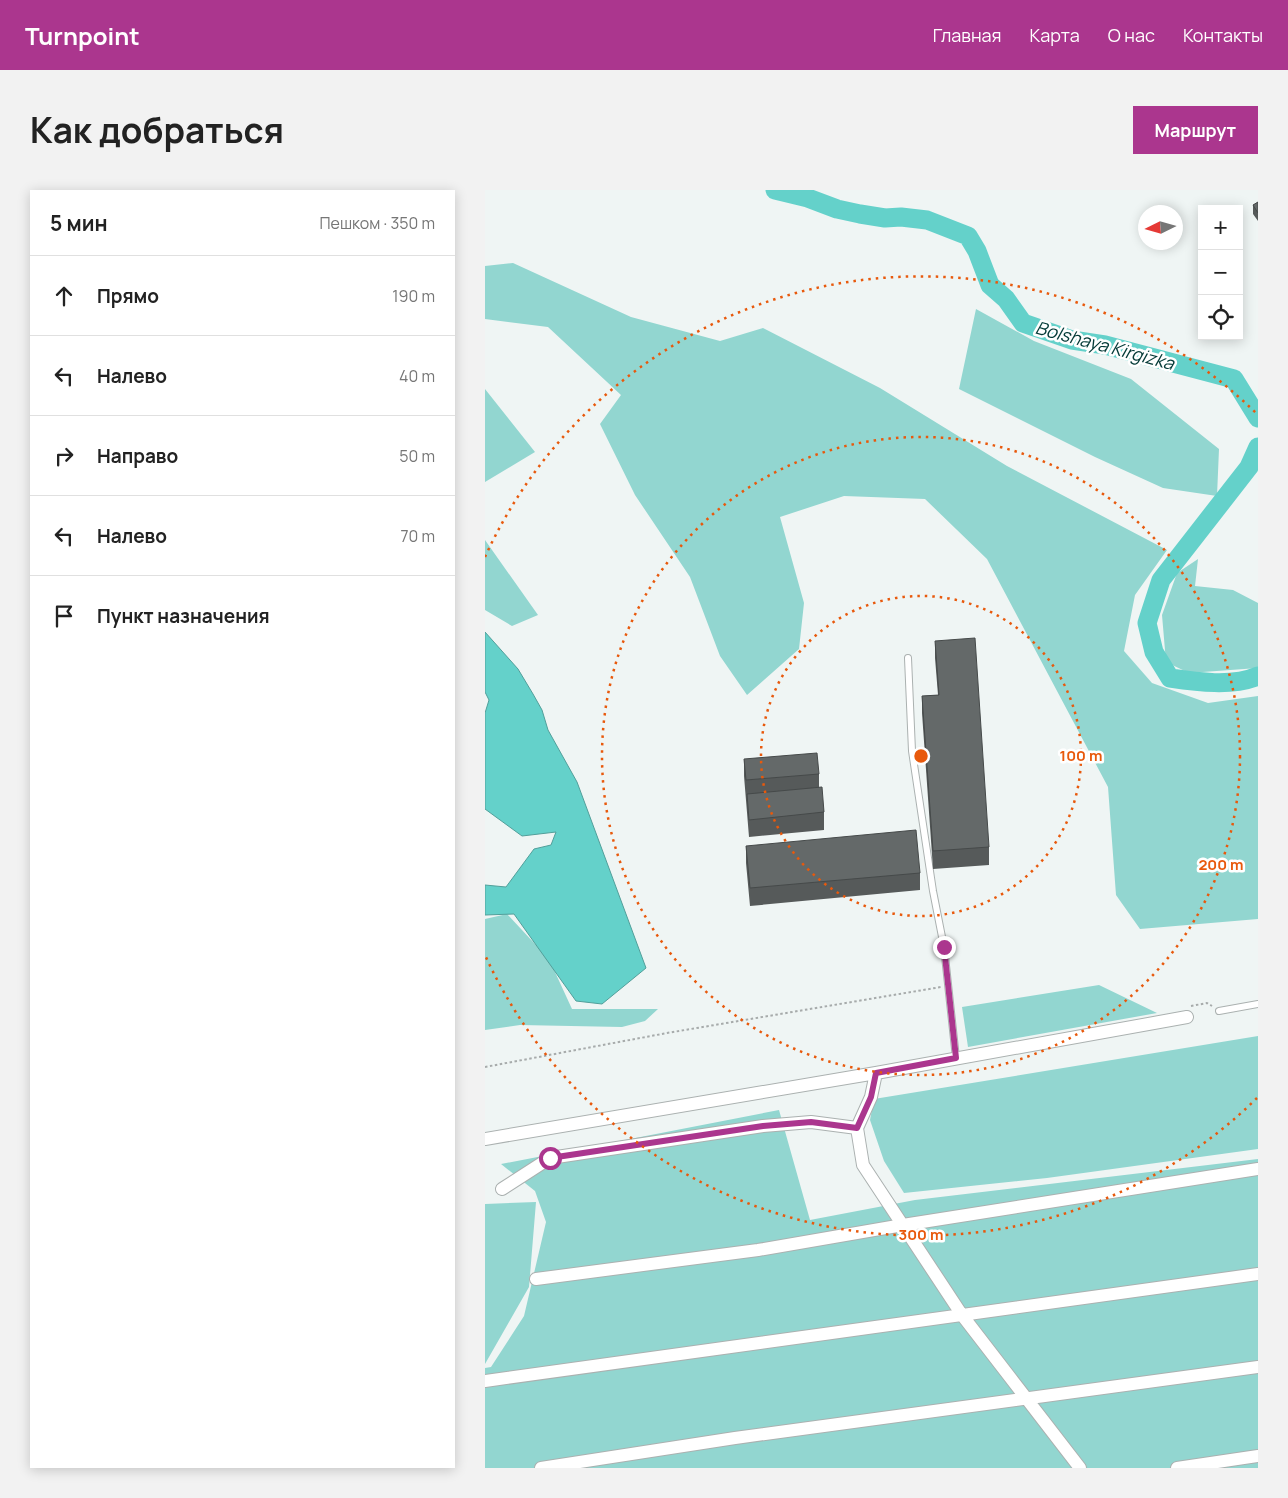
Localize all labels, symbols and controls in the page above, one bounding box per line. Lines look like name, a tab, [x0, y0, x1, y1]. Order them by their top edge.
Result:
text: Turnpoint	[25, 19, 140, 52]
text: Главная	[933, 23, 1002, 47]
text: Карта	[1030, 23, 1080, 47]
text: О нас	[1108, 23, 1155, 47]
text: Контакты	[1183, 23, 1263, 47]
text: Как добраться	[30, 106, 284, 154]
button: Маршрут	[1133, 106, 1258, 154]
north arrow	[1138, 205, 1183, 250]
map controls	[1198, 205, 1243, 340]
button: +	[1198, 205, 1243, 250]
text: 5 мин	[50, 209, 108, 237]
text: Пешком · 350 m	[320, 212, 435, 234]
button: −	[1198, 250, 1243, 295]
icon: ahead	[50, 282, 78, 310]
text: Прямо	[97, 283, 159, 309]
text: 190 m	[392, 285, 435, 307]
button: locate	[1198, 295, 1243, 340]
water label: Bolshaya Kirgizka	[1033, 315, 1178, 375]
icon: left	[50, 362, 78, 390]
text: Налево	[97, 363, 167, 389]
text: 40 m	[399, 365, 435, 387]
icon: right	[50, 442, 78, 470]
text: Направо	[97, 443, 178, 469]
text: 50 m	[399, 445, 435, 467]
icon: left	[50, 522, 78, 550]
text: Налево	[97, 523, 167, 549]
text: 70 m	[400, 525, 435, 547]
icon: arrive	[50, 602, 78, 630]
text: Пункт назначения	[97, 603, 270, 629]
text: 100 m	[1060, 745, 1102, 766]
centre of rings	[912, 747, 930, 765]
text: 200 m	[1198, 854, 1244, 875]
route end	[933, 936, 956, 959]
route start	[539, 1147, 562, 1170]
text: 300 m	[899, 1224, 943, 1245]

